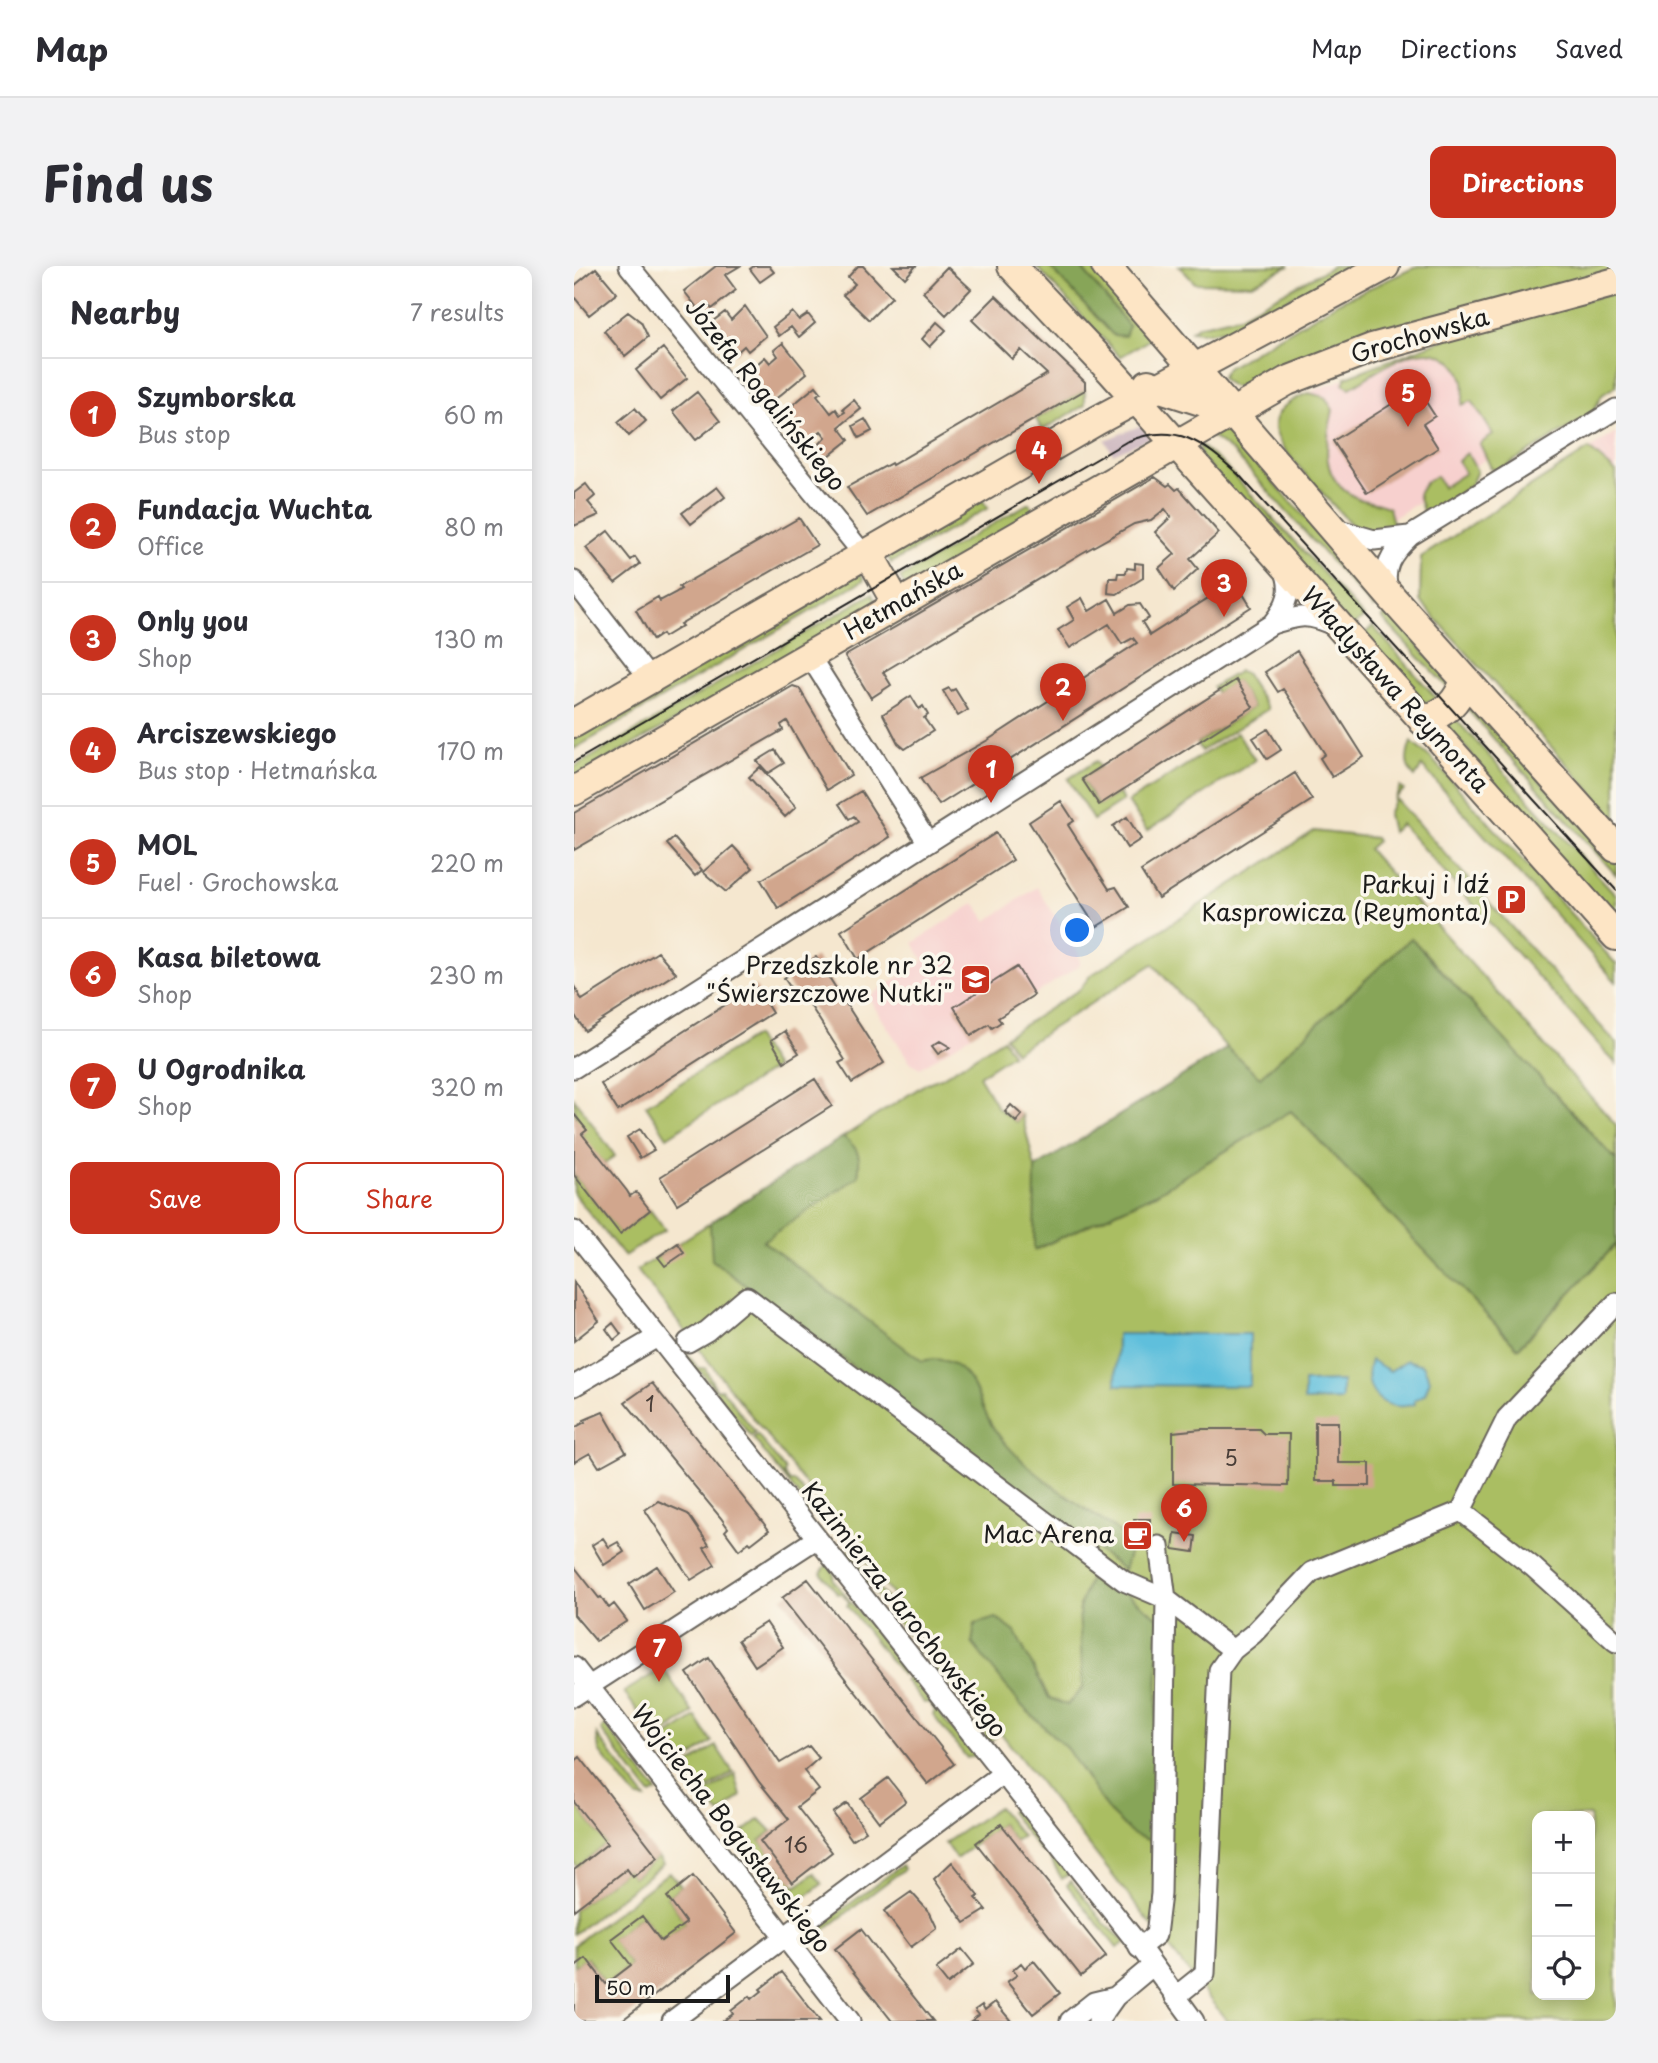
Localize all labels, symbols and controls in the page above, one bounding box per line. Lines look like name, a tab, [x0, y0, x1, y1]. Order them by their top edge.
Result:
text: Map	[35, 23, 108, 73]
text: Map	[1311, 30, 1362, 66]
text: Directions	[1400, 30, 1517, 66]
text: Saved	[1555, 30, 1623, 66]
text: Find us	[42, 145, 213, 219]
button: Directions	[1430, 146, 1616, 218]
text: Nearby	[70, 289, 180, 334]
street label: Józefa Rogalińskiego	[677, 289, 856, 498]
text: 7 results	[410, 294, 504, 329]
street label: Grochowska	[1346, 297, 1493, 371]
pin: 5	[1385, 369, 1431, 427]
text: Szymborska	[137, 377, 296, 416]
text: 1	[88, 397, 99, 432]
text: 60 m	[444, 397, 504, 432]
text: Bus stop	[137, 416, 231, 451]
pin: 4	[1016, 426, 1062, 484]
text: Fundacja Wuchta	[137, 489, 372, 528]
text: 2	[85, 509, 101, 544]
text: 80 m	[444, 509, 504, 544]
text: Office	[137, 528, 204, 563]
street label: Hetmańska	[836, 551, 968, 648]
pin: 3	[1201, 559, 1247, 617]
street label: Władysława Reymonta	[1294, 577, 1499, 800]
text: Only you	[137, 601, 249, 640]
text: 3	[85, 621, 101, 656]
text: 130 m	[434, 621, 504, 656]
text: Shop	[137, 640, 192, 675]
pin: 2	[1040, 663, 1086, 721]
text: Arciszewskiego	[137, 713, 337, 752]
text: 4	[85, 733, 101, 768]
text: 170 m	[437, 733, 504, 768]
pin: 1	[968, 745, 1014, 803]
text: Bus stop · Hetmańska	[137, 752, 377, 787]
text: MOL	[137, 825, 198, 864]
text: 5	[86, 845, 100, 880]
text: 220 m	[430, 845, 504, 880]
text: Fuel · Grochowska	[137, 864, 338, 899]
place label: Parkuj i Idź Kasprowicza (Reymonta)	[1202, 865, 1489, 929]
parking icon: Parkuj i Idź Kasprowicza (Reymonta)	[1495, 882, 1529, 916]
your location	[1060, 913, 1094, 947]
text: Kasa biletowa	[137, 937, 321, 976]
place label: Przedszkole nr 32 "Świerszczowe Nutki"	[706, 946, 953, 1010]
text: 6	[85, 957, 101, 992]
text: 230 m	[429, 957, 504, 992]
school or university icon: Przedszkole nr 32 "Świerszczowe Nutki"	[959, 963, 993, 997]
text: Shop	[137, 976, 192, 1011]
text: U Ogrodnika	[137, 1049, 306, 1088]
text: 7	[86, 1069, 100, 1104]
text: 320 m	[430, 1069, 504, 1104]
text: Shop	[137, 1088, 192, 1123]
button: Save	[70, 1162, 280, 1234]
button: Share	[294, 1162, 504, 1234]
house number: 1	[645, 1387, 655, 1419]
house number: 5	[1224, 1441, 1238, 1473]
street label: Kazimierza Jarochowskiego	[794, 1473, 1017, 1744]
pin: 6	[1161, 1484, 1207, 1542]
place label: Mac Arena	[983, 1515, 1114, 1551]
cafe icon: Mac Arena	[1120, 1518, 1154, 1552]
pin: 7	[636, 1624, 682, 1682]
street label: Wojciecha Bogusławskiego	[624, 1696, 841, 1960]
map controls	[1532, 1811, 1595, 2000]
button: +	[1532, 1811, 1595, 1874]
house number: 16	[784, 1828, 808, 1860]
button: −	[1532, 1874, 1595, 1937]
button: locate	[1532, 1937, 1595, 2000]
scale bar	[595, 1972, 730, 2004]
text: 50 m	[606, 1973, 655, 2001]

